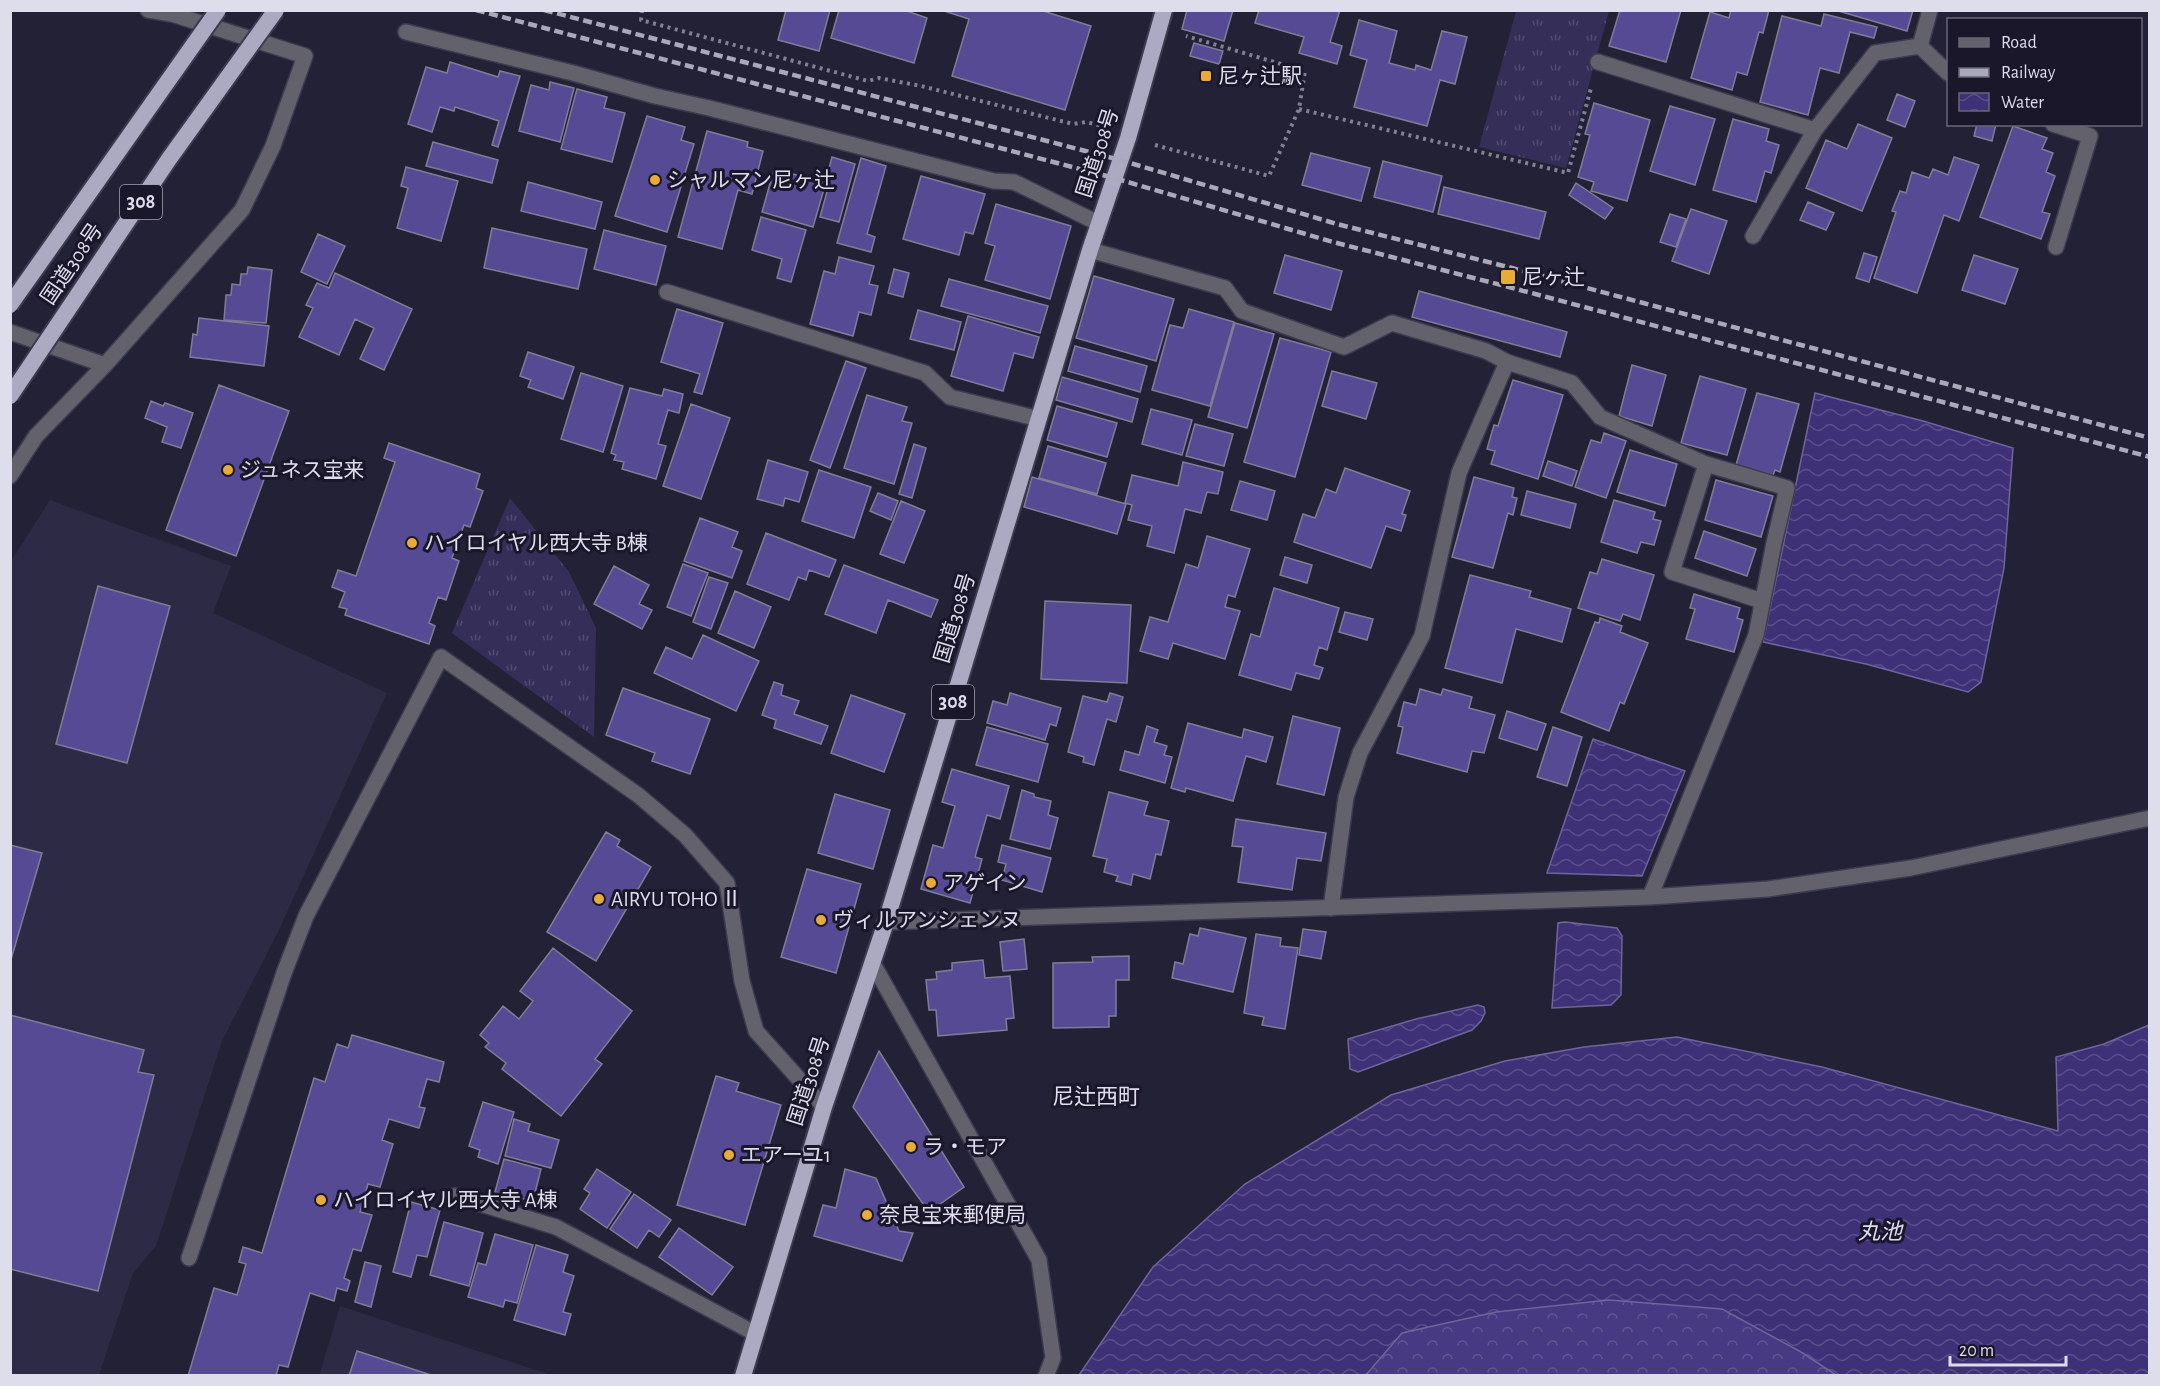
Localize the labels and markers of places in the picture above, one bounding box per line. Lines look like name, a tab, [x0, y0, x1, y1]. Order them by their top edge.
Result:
place label: 尼ヶ辻駅	[1218, 65, 1302, 87]
marker: 尼ヶ辻駅	[1199, 69, 1213, 83]
place label: シャルマン尼ヶ辻	[667, 169, 835, 191]
marker: シャルマン尼ヶ辻	[648, 173, 662, 187]
place label: 尼ヶ辻	[1522, 266, 1585, 288]
marker: 尼ヶ辻	[1499, 268, 1517, 286]
place label: ジュネス宝来	[240, 459, 365, 481]
marker: ジュネス宝来	[221, 463, 235, 477]
place label: ハイロイヤル西大寺 B棟	[424, 532, 648, 554]
marker: ハイロイヤル西大寺 B棟	[405, 536, 419, 550]
place label: アゲイン	[943, 872, 1027, 894]
marker: アゲイン	[924, 876, 938, 890]
place label: AIRYU TOHO Ⅱ	[611, 889, 742, 910]
marker: AIRYU TOHO Ⅱ	[592, 892, 606, 906]
place label: ヴィルアンシェンヌ	[833, 909, 1021, 931]
marker: ヴィルアンシェンヌ	[814, 913, 828, 927]
place label: ラ・モア	[923, 1137, 1007, 1158]
marker: ラ・モア	[904, 1140, 918, 1154]
place label: エアーユ1	[741, 1145, 831, 1166]
marker: エアーユ1	[722, 1148, 736, 1162]
place label: ハイロイヤル西大寺 A棟	[333, 1189, 558, 1211]
marker: ハイロイヤル西大寺 A棟	[314, 1193, 328, 1207]
place label: 奈良宝来郵便局	[879, 1204, 1026, 1226]
marker: 奈良宝来郵便局	[860, 1208, 874, 1222]

